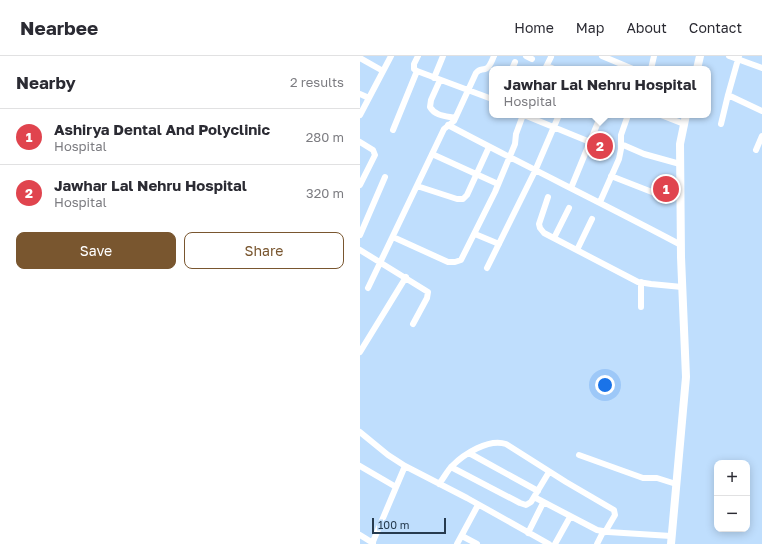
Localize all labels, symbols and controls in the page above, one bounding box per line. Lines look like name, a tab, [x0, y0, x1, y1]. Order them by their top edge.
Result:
text: Nearbee	[20, 16, 98, 39]
text: Home	[514, 19, 554, 36]
text: Map	[576, 19, 604, 36]
text: About	[626, 19, 667, 36]
text: Contact	[689, 19, 742, 36]
popup	[489, 66, 711, 118]
text: Nearby	[16, 72, 76, 93]
text: 2 results	[290, 74, 344, 90]
text: Jawhar Lal Nehru Hospital	[504, 75, 696, 93]
text: Hospital	[504, 93, 556, 109]
text: Ashirya Dental And Polyclinic	[54, 120, 270, 138]
text: 1	[26, 129, 32, 145]
text: 280 m	[306, 129, 344, 145]
pin: 2	[587, 131, 613, 161]
text: Hospital	[54, 138, 107, 154]
pin: 1	[653, 174, 679, 204]
text: Jawhar Lal Nehru Hospital	[54, 176, 247, 194]
text: 2	[25, 185, 33, 201]
text: 320 m	[306, 185, 344, 201]
text: Hospital	[54, 194, 107, 210]
button: Save	[16, 232, 176, 269]
button: Share	[184, 232, 344, 269]
your location	[595, 375, 615, 395]
map controls	[714, 460, 750, 532]
button: +	[714, 460, 750, 496]
button: −	[714, 496, 750, 532]
scale bar	[372, 516, 446, 535]
text: 100 m	[378, 518, 409, 531]

